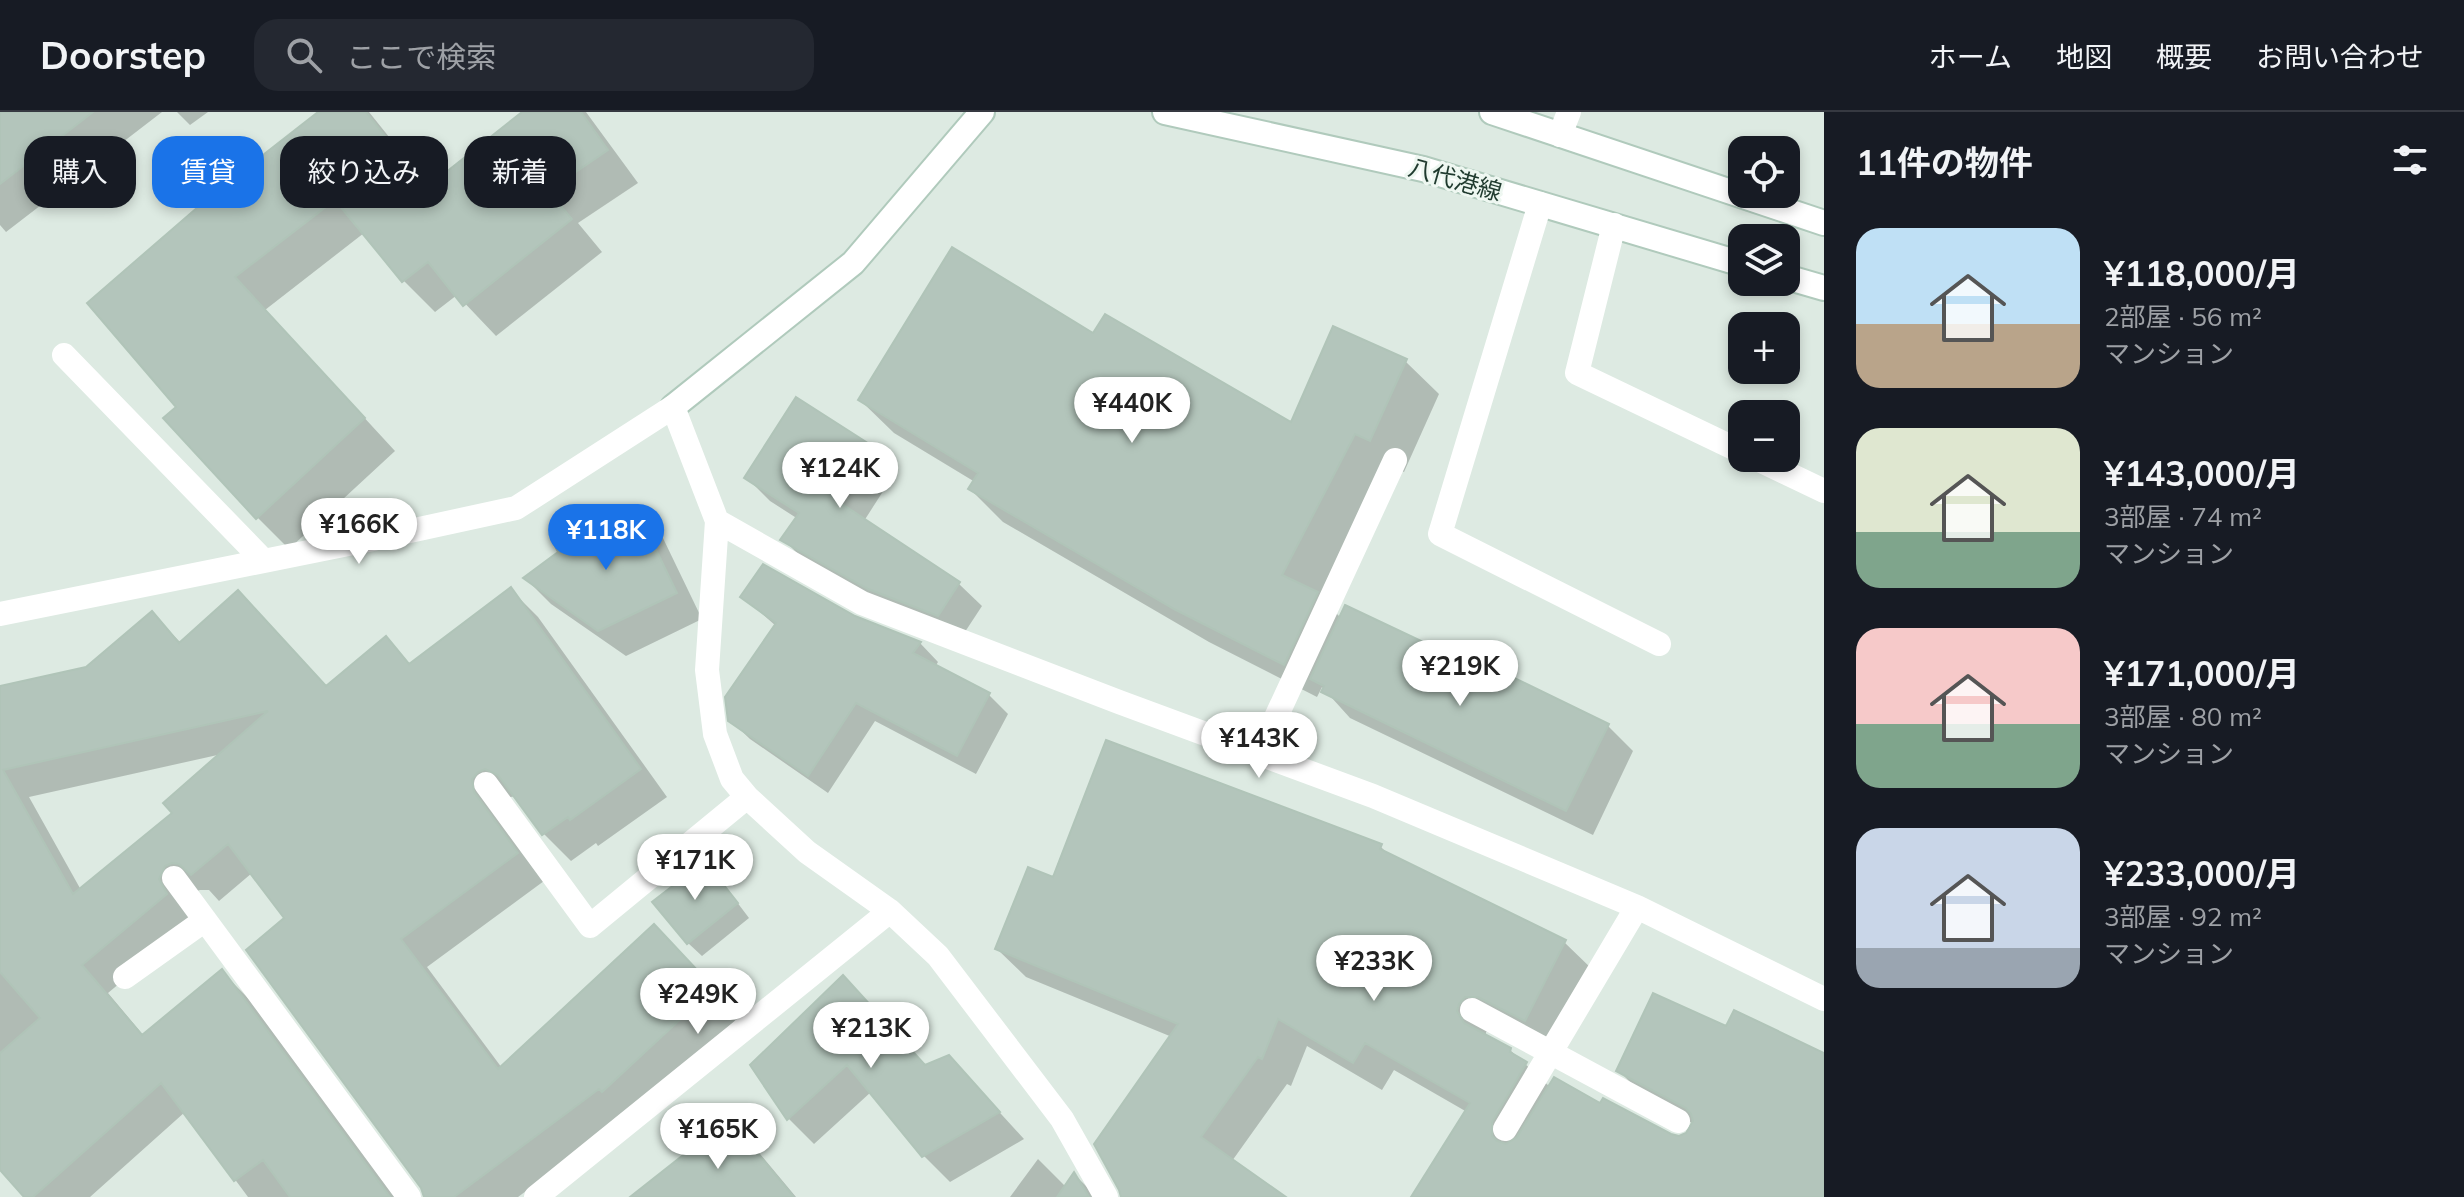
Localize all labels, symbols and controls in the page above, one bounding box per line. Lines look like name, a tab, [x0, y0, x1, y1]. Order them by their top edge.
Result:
search box	[254, 19, 814, 91]
text: Doorstep	[40, 31, 206, 79]
icon: search	[282, 33, 326, 77]
text: ここで検索	[346, 38, 496, 76]
text: ホーム	[1929, 39, 2012, 74]
text: 地図	[2056, 39, 2112, 74]
text: 概要	[2156, 39, 2212, 74]
text: お問い合わせ	[2256, 39, 2424, 74]
chip: 購入	[24, 136, 136, 208]
chip: 賃貸	[152, 136, 264, 208]
chip: 絞り込み	[280, 136, 448, 208]
chip: 新着	[464, 136, 576, 208]
map controls	[1728, 136, 1800, 472]
button: locate	[1728, 136, 1800, 208]
icon: filters	[2388, 138, 2432, 182]
text: 11件の物件	[1856, 141, 2033, 184]
street label: 八代港線	[1405, 151, 1506, 207]
button: layers	[1728, 224, 1800, 296]
text: ¥118,000/月	[2104, 252, 2300, 295]
icon: home	[1920, 260, 2016, 356]
text: 2部屋 · 56 m²	[2104, 300, 2262, 333]
button: +	[1728, 312, 1800, 384]
text: マンション	[2104, 337, 2234, 370]
pin: ¥440K	[1076, 377, 1188, 445]
text: ¥440K	[1092, 386, 1172, 419]
button: −	[1728, 400, 1800, 472]
pin: ¥124K	[784, 442, 896, 510]
text: ¥124K	[800, 451, 880, 484]
text: ¥143,000/月	[2104, 452, 2300, 495]
icon: home	[1920, 460, 2016, 556]
pin: ¥166K	[303, 498, 415, 566]
text: 3部屋 · 74 m²	[2104, 500, 2262, 533]
pin: ¥118K	[550, 504, 662, 572]
text: ¥166K	[319, 507, 399, 540]
text: ¥118K	[566, 513, 646, 546]
text: マンション	[2104, 537, 2234, 570]
pin: ¥219K	[1404, 640, 1516, 708]
text: ¥219K	[1420, 649, 1500, 682]
text: ¥171,000/月	[2104, 652, 2300, 695]
icon: home	[1920, 660, 2016, 756]
text: 3部屋 · 80 m²	[2104, 700, 2262, 733]
pin: ¥143K	[1203, 712, 1315, 780]
text: ¥143K	[1219, 721, 1299, 754]
text: マンション	[2104, 737, 2234, 770]
pin: ¥171K	[639, 834, 751, 902]
text: ¥171K	[655, 843, 735, 876]
text: ¥233,000/月	[2104, 852, 2300, 895]
icon: home	[1920, 860, 2016, 956]
text: 3部屋 · 92 m²	[2104, 900, 2262, 933]
pin: ¥233K	[1318, 935, 1430, 1003]
text: マンション	[2104, 937, 2234, 970]
text: ¥233K	[1334, 944, 1414, 977]
pin: ¥249K	[642, 968, 754, 1036]
text: ¥249K	[658, 977, 738, 1010]
pin: ¥213K	[815, 1002, 927, 1070]
text: ¥213K	[831, 1011, 911, 1044]
pin: ¥165K	[662, 1103, 774, 1171]
text: ¥165K	[678, 1112, 758, 1145]

